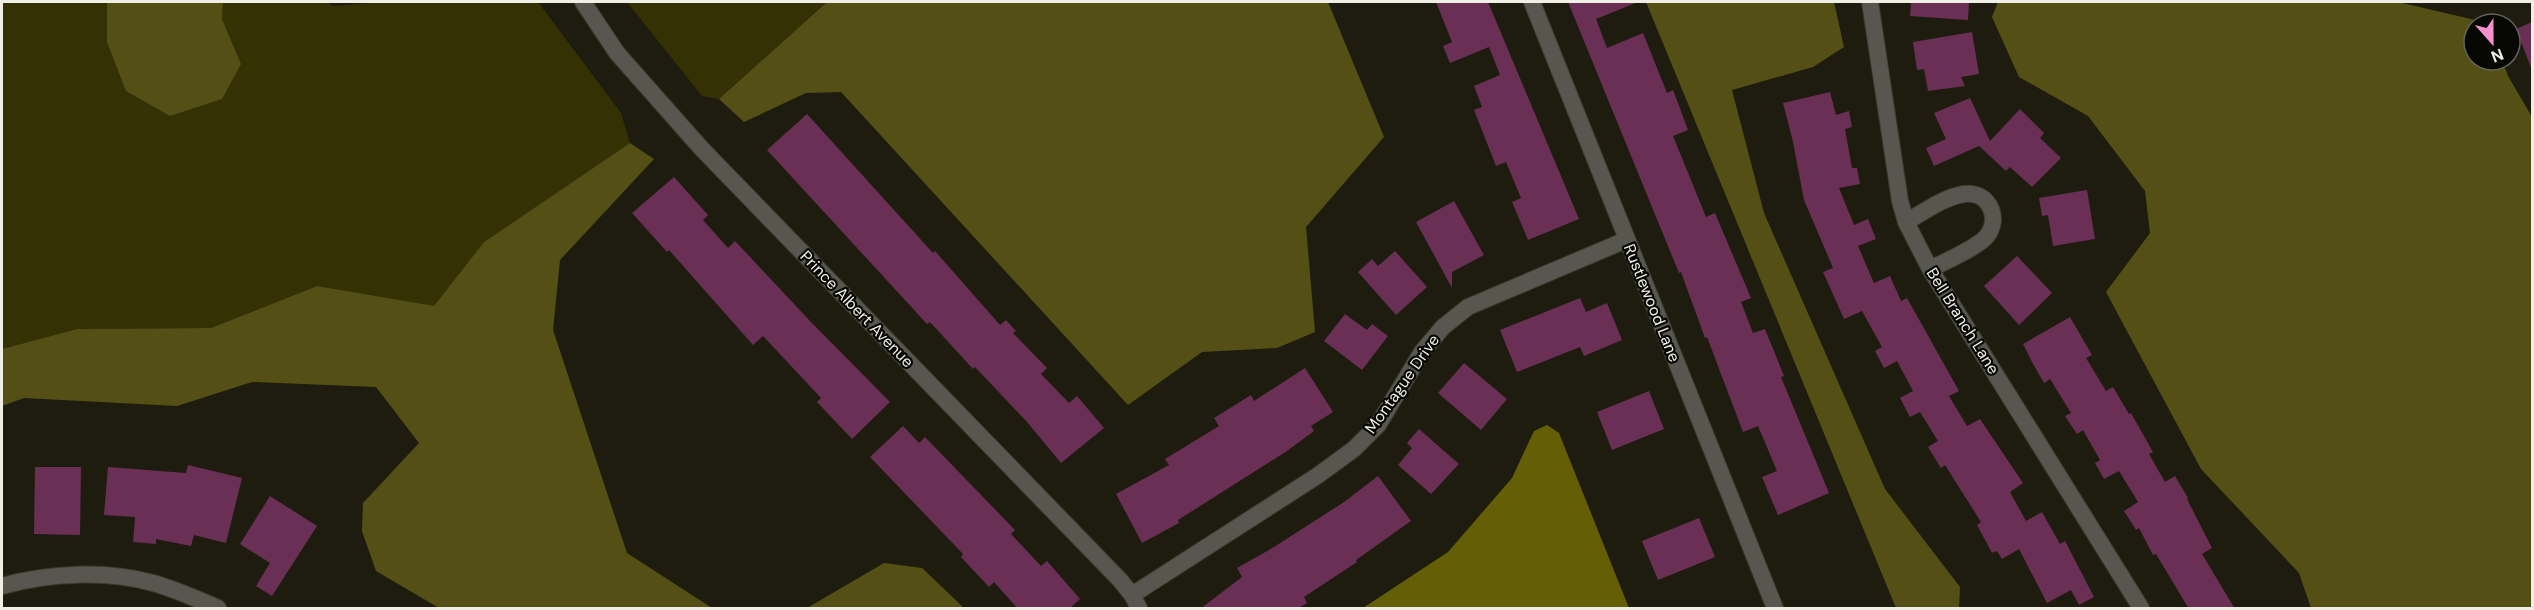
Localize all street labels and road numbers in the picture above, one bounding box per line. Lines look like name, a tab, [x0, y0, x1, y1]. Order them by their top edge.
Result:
street label: Rustlewood Lane	[1619, 241, 1685, 365]
street label: Prince Albert Avenue	[796, 246, 918, 372]
street label: Bell Branch Lane	[1922, 264, 2004, 378]
street label: Montague Drive	[1360, 330, 1444, 438]

